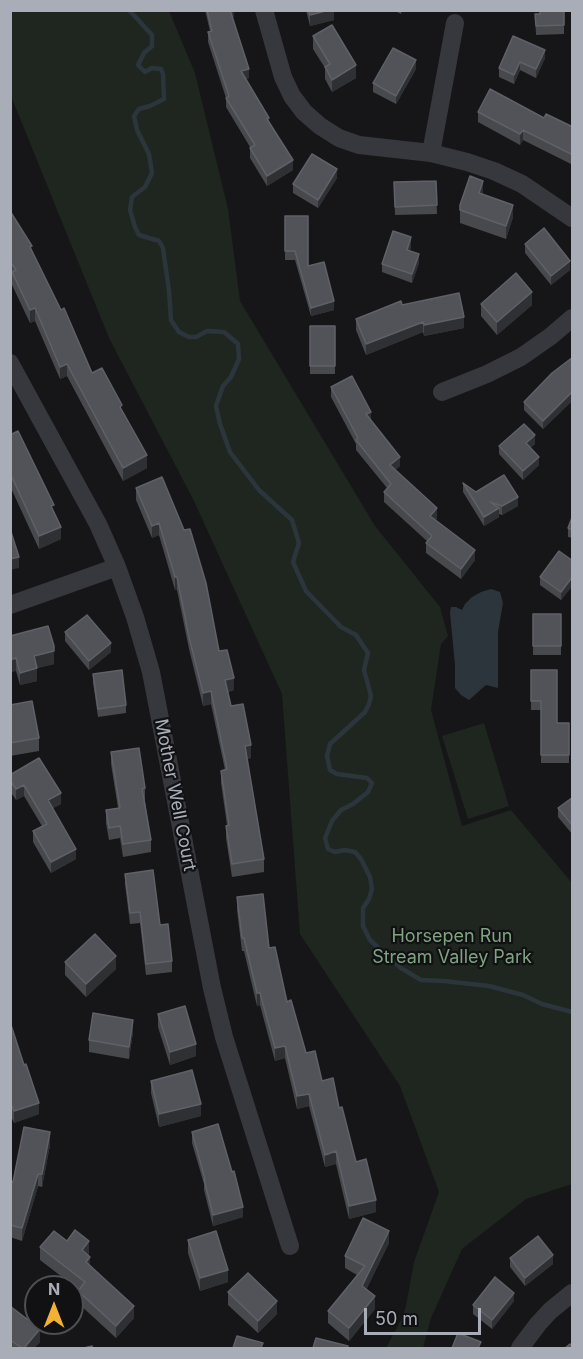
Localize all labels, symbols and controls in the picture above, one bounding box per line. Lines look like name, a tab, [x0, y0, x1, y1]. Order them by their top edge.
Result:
street label: Mother Well Court	[150, 717, 200, 873]
park label: Horsepen Run Stream Valley Park	[372, 926, 532, 968]
north arrow	[24, 1275, 84, 1335]
text: N	[48, 1279, 60, 1299]
scale bar	[367, 1296, 484, 1334]
text: 50 m	[375, 1308, 418, 1329]

